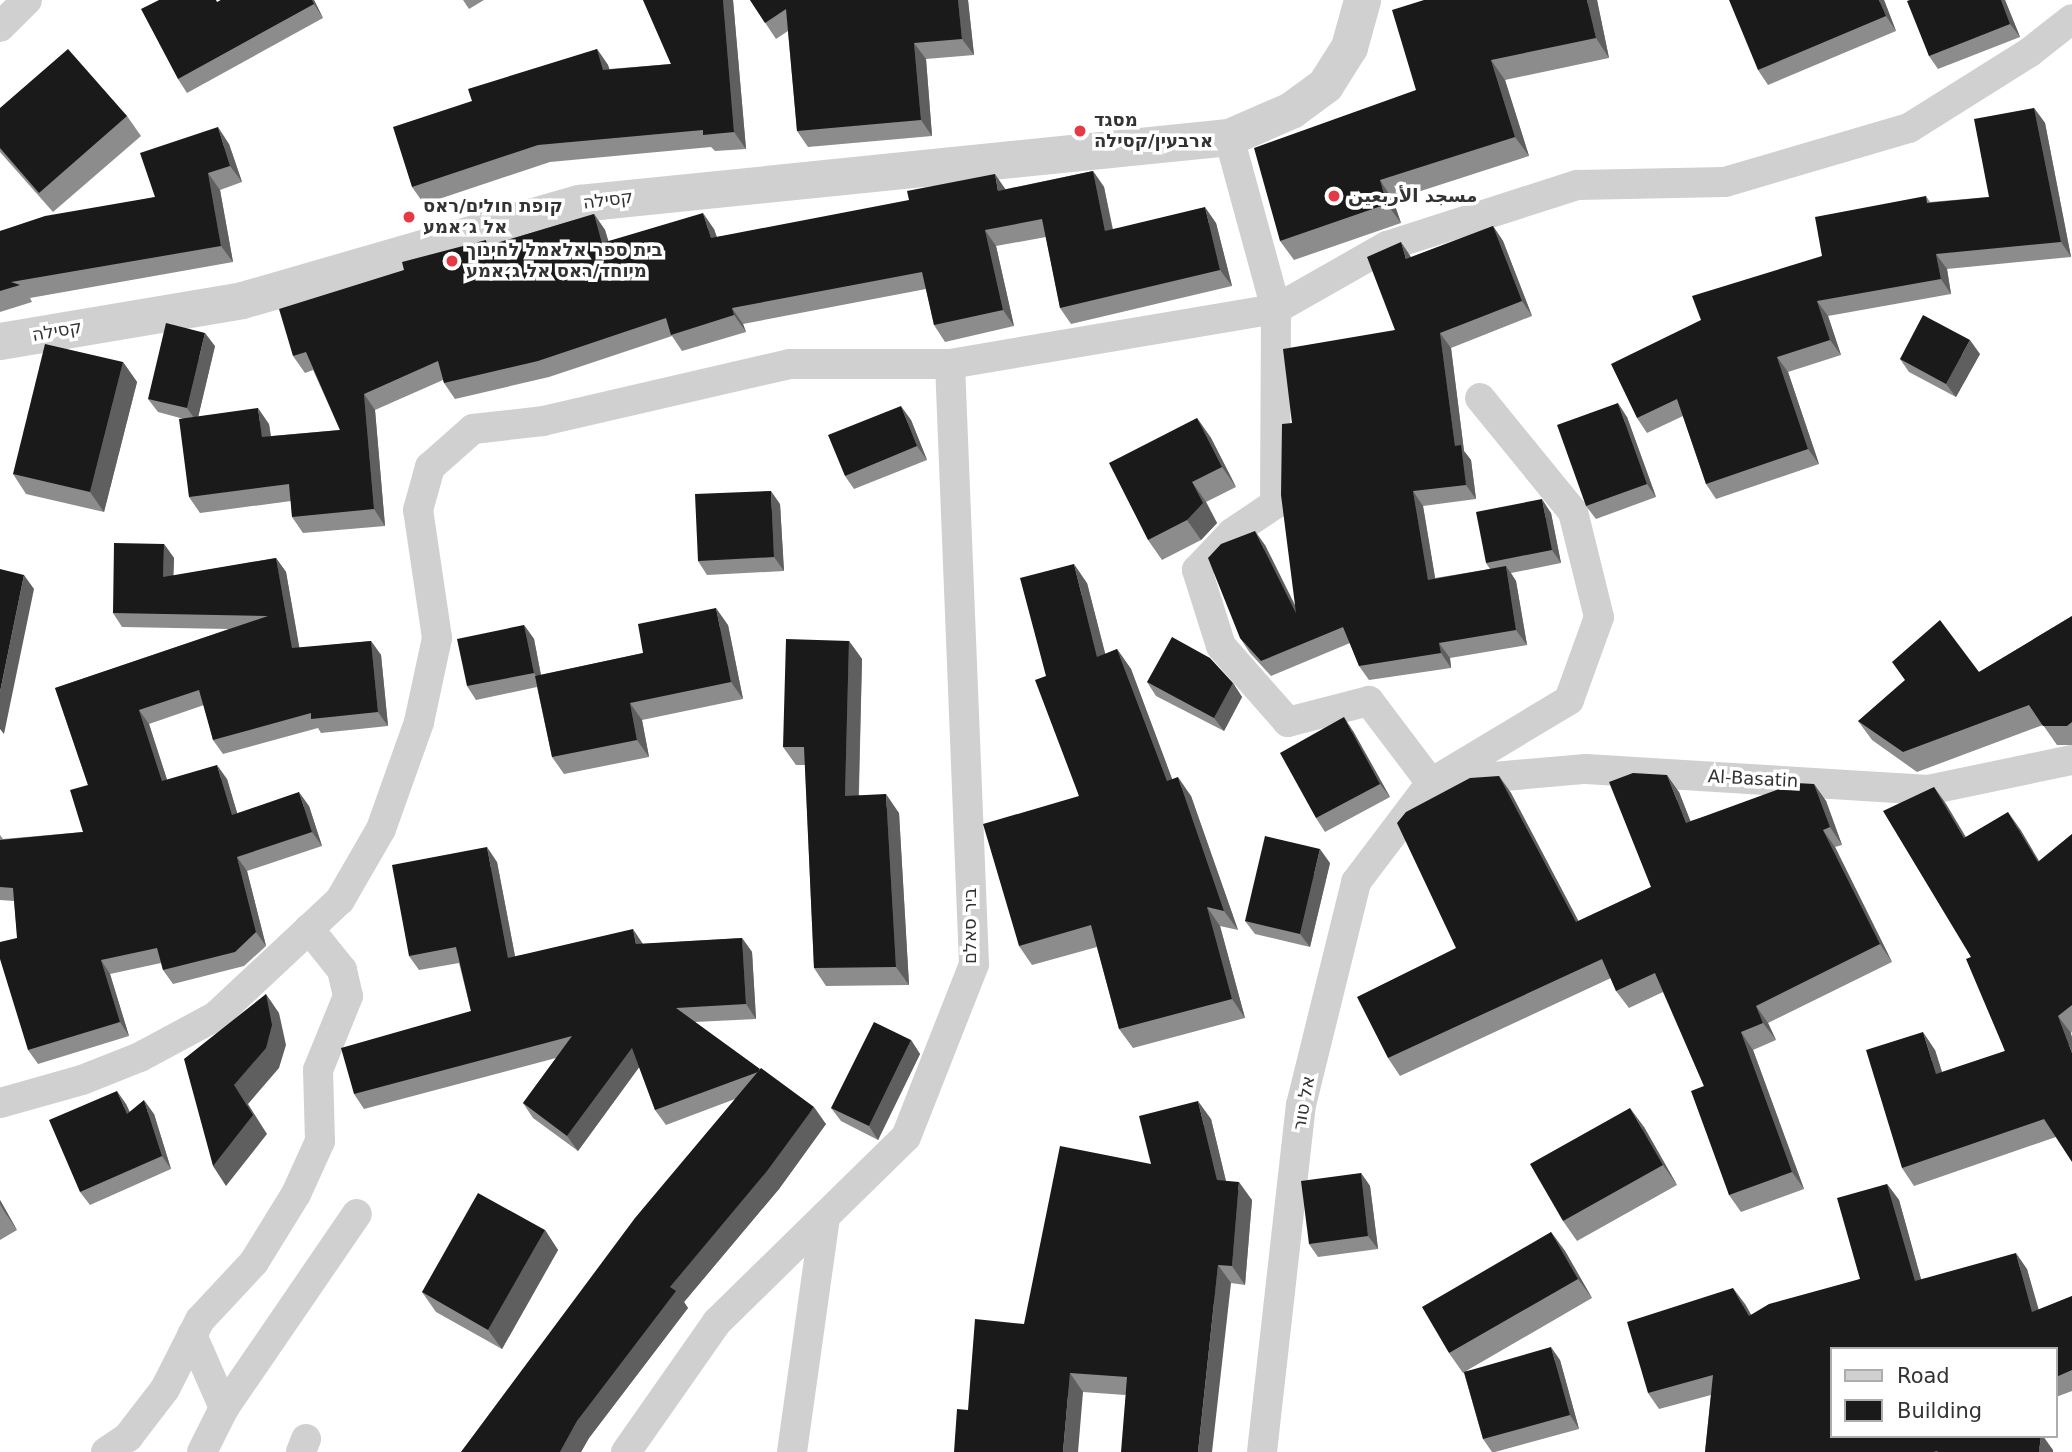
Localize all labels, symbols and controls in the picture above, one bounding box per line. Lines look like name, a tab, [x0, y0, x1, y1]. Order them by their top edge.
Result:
place label: מסגד ארבעין/קסילה	[1094, 110, 1213, 152]
marker: מסגד ארבעין/קסילה	[1072, 123, 1088, 139]
place label: مسجد الأربعين	[1348, 185, 1477, 207]
street label: קסילה	[582, 186, 634, 214]
marker: مسجد الأربعين	[1326, 188, 1342, 204]
place label: קופת חולים/ראס אל ג׳אמע	[423, 196, 563, 238]
marker: קופת חולים/ראס אל ג׳אמע	[401, 209, 417, 225]
place label: בית ספר אלאמל לחינוך מיוחד/ראס אל ג׳אמע	[466, 240, 663, 282]
marker: בית ספר אלאמל לחינוך מיוחד/ראס אל ג׳אמע	[444, 253, 460, 269]
street label: קסילה	[30, 316, 84, 346]
street label: Al-Basatin	[1707, 766, 1799, 792]
street label: ביר סאלם	[959, 888, 981, 964]
street label: אל טור	[1289, 1074, 1319, 1132]
legend	[1830, 1347, 2058, 1438]
text: Road	[1897, 1364, 1950, 1388]
text: Building	[1897, 1399, 1982, 1423]

